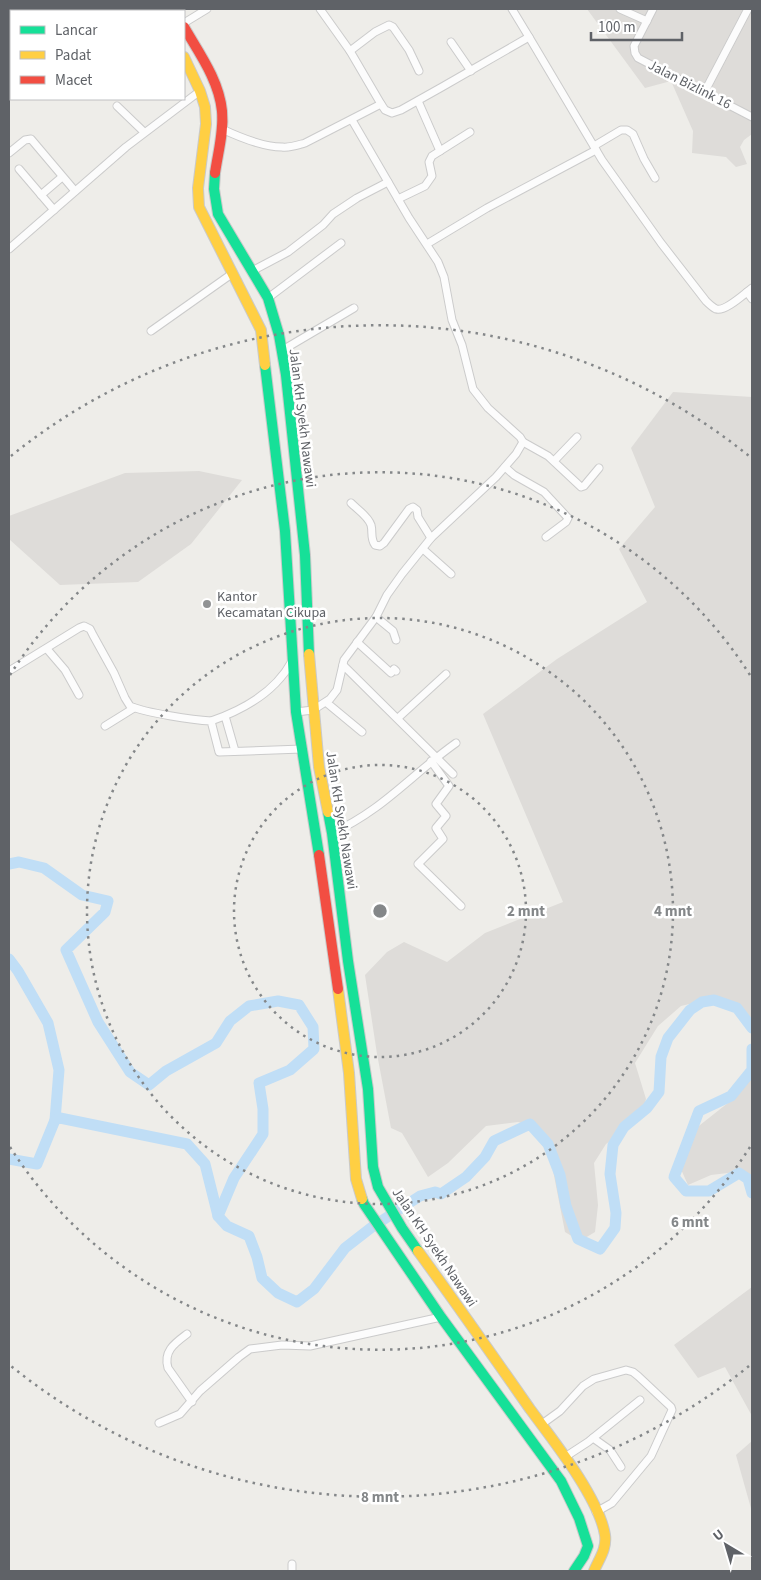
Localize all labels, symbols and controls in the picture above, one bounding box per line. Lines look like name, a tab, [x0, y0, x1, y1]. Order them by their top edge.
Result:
legend	[10, 10, 185, 100]
scale bar	[591, 10, 682, 42]
text: 100 m	[598, 17, 636, 38]
text: Lancar	[55, 20, 98, 41]
text: Padat	[55, 45, 91, 66]
street label: Jalan Bizlink 16	[645, 55, 735, 114]
text: Macet	[55, 70, 92, 91]
street label: Jalan KH Syekh Nawawi	[284, 348, 320, 489]
place label: Kantor Kecamatan Cikupa	[217, 587, 326, 623]
marker: Kantor Kecamatan Cikupa	[201, 598, 213, 610]
street label: Jalan KH Syekh Nawawi	[320, 750, 362, 891]
text: 2 mnt	[507, 901, 545, 922]
text: 4 mnt	[654, 901, 692, 922]
centre of rings	[371, 902, 389, 920]
street label: Jalan KH Syekh Nawawi	[387, 1184, 482, 1311]
text: 6 mnt	[671, 1212, 709, 1233]
text: 8 mnt	[361, 1487, 399, 1508]
north arrow	[701, 1520, 751, 1570]
text: U	[709, 1525, 728, 1546]

